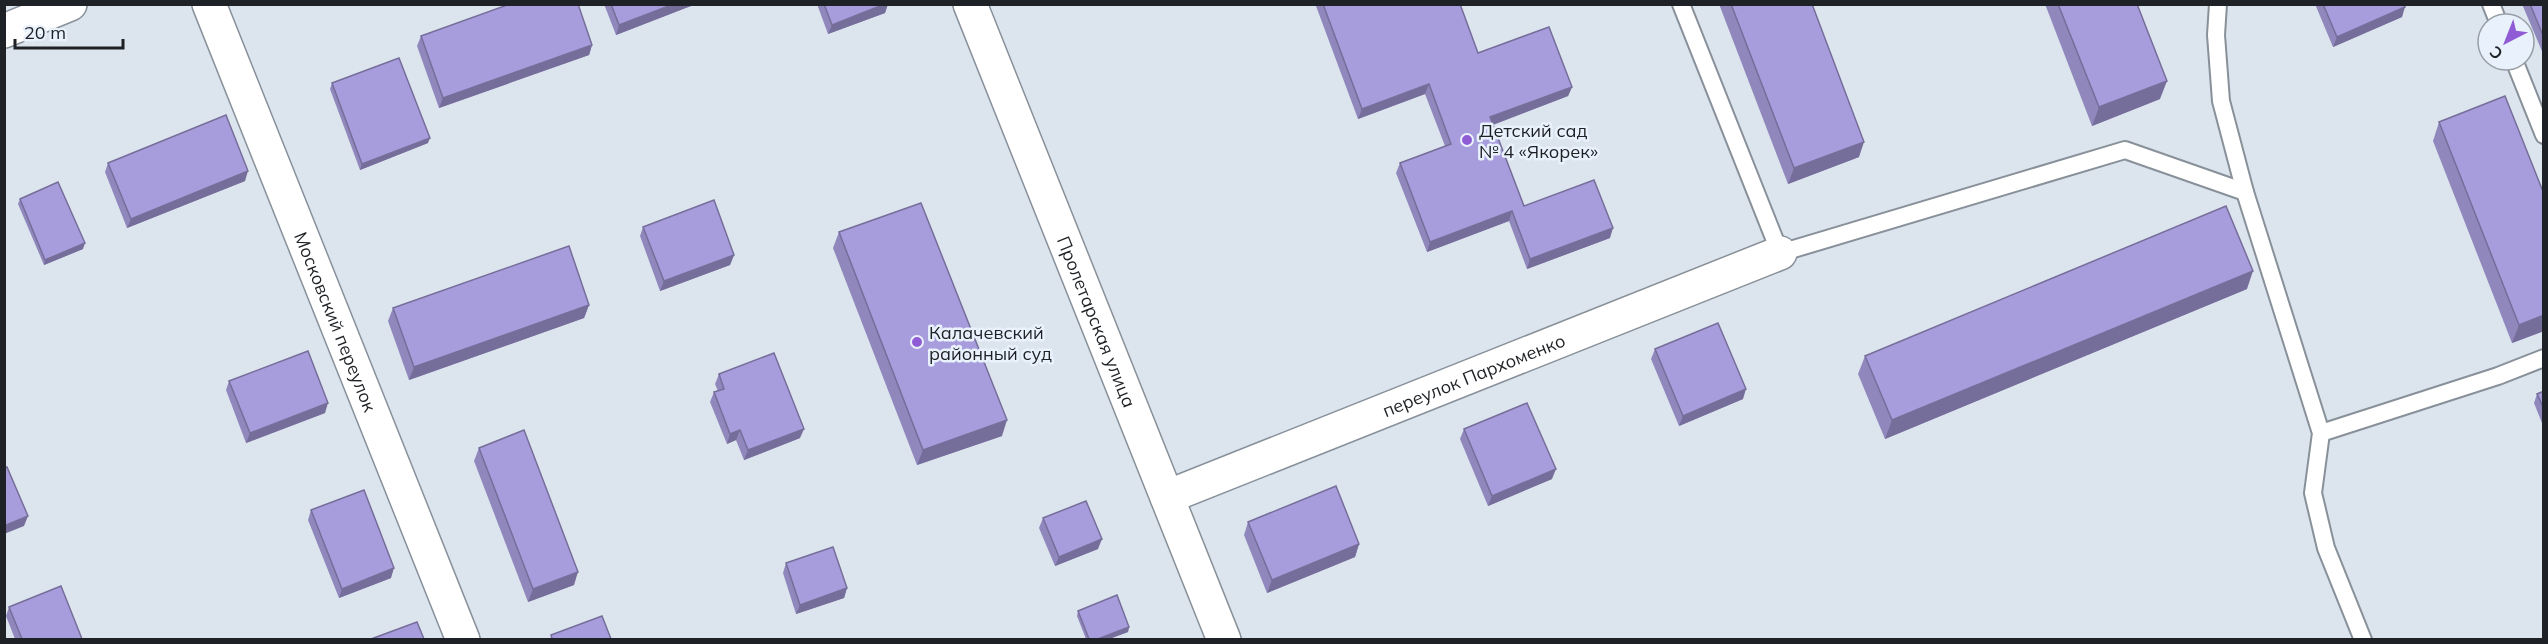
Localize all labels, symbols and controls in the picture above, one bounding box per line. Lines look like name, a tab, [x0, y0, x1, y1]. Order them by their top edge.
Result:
scale bar	[15, 12, 123, 50]
north arrow	[2476, 12, 2536, 72]
text: 20 m	[24, 21, 66, 44]
text: С	[2485, 42, 2507, 64]
place label: Детский сад № 4 «Якорек»	[1479, 119, 1598, 163]
marker: Детский сад № 4 «Якорек»	[1460, 133, 1474, 147]
street label: Московский переулок	[290, 228, 382, 415]
street label: Пролетарская улица	[1052, 233, 1141, 411]
place label: Калачевский районный суд	[929, 321, 1052, 365]
street label: переулок Пархоменко	[1379, 328, 1568, 422]
marker: Калачевский районный суд	[910, 335, 924, 349]

